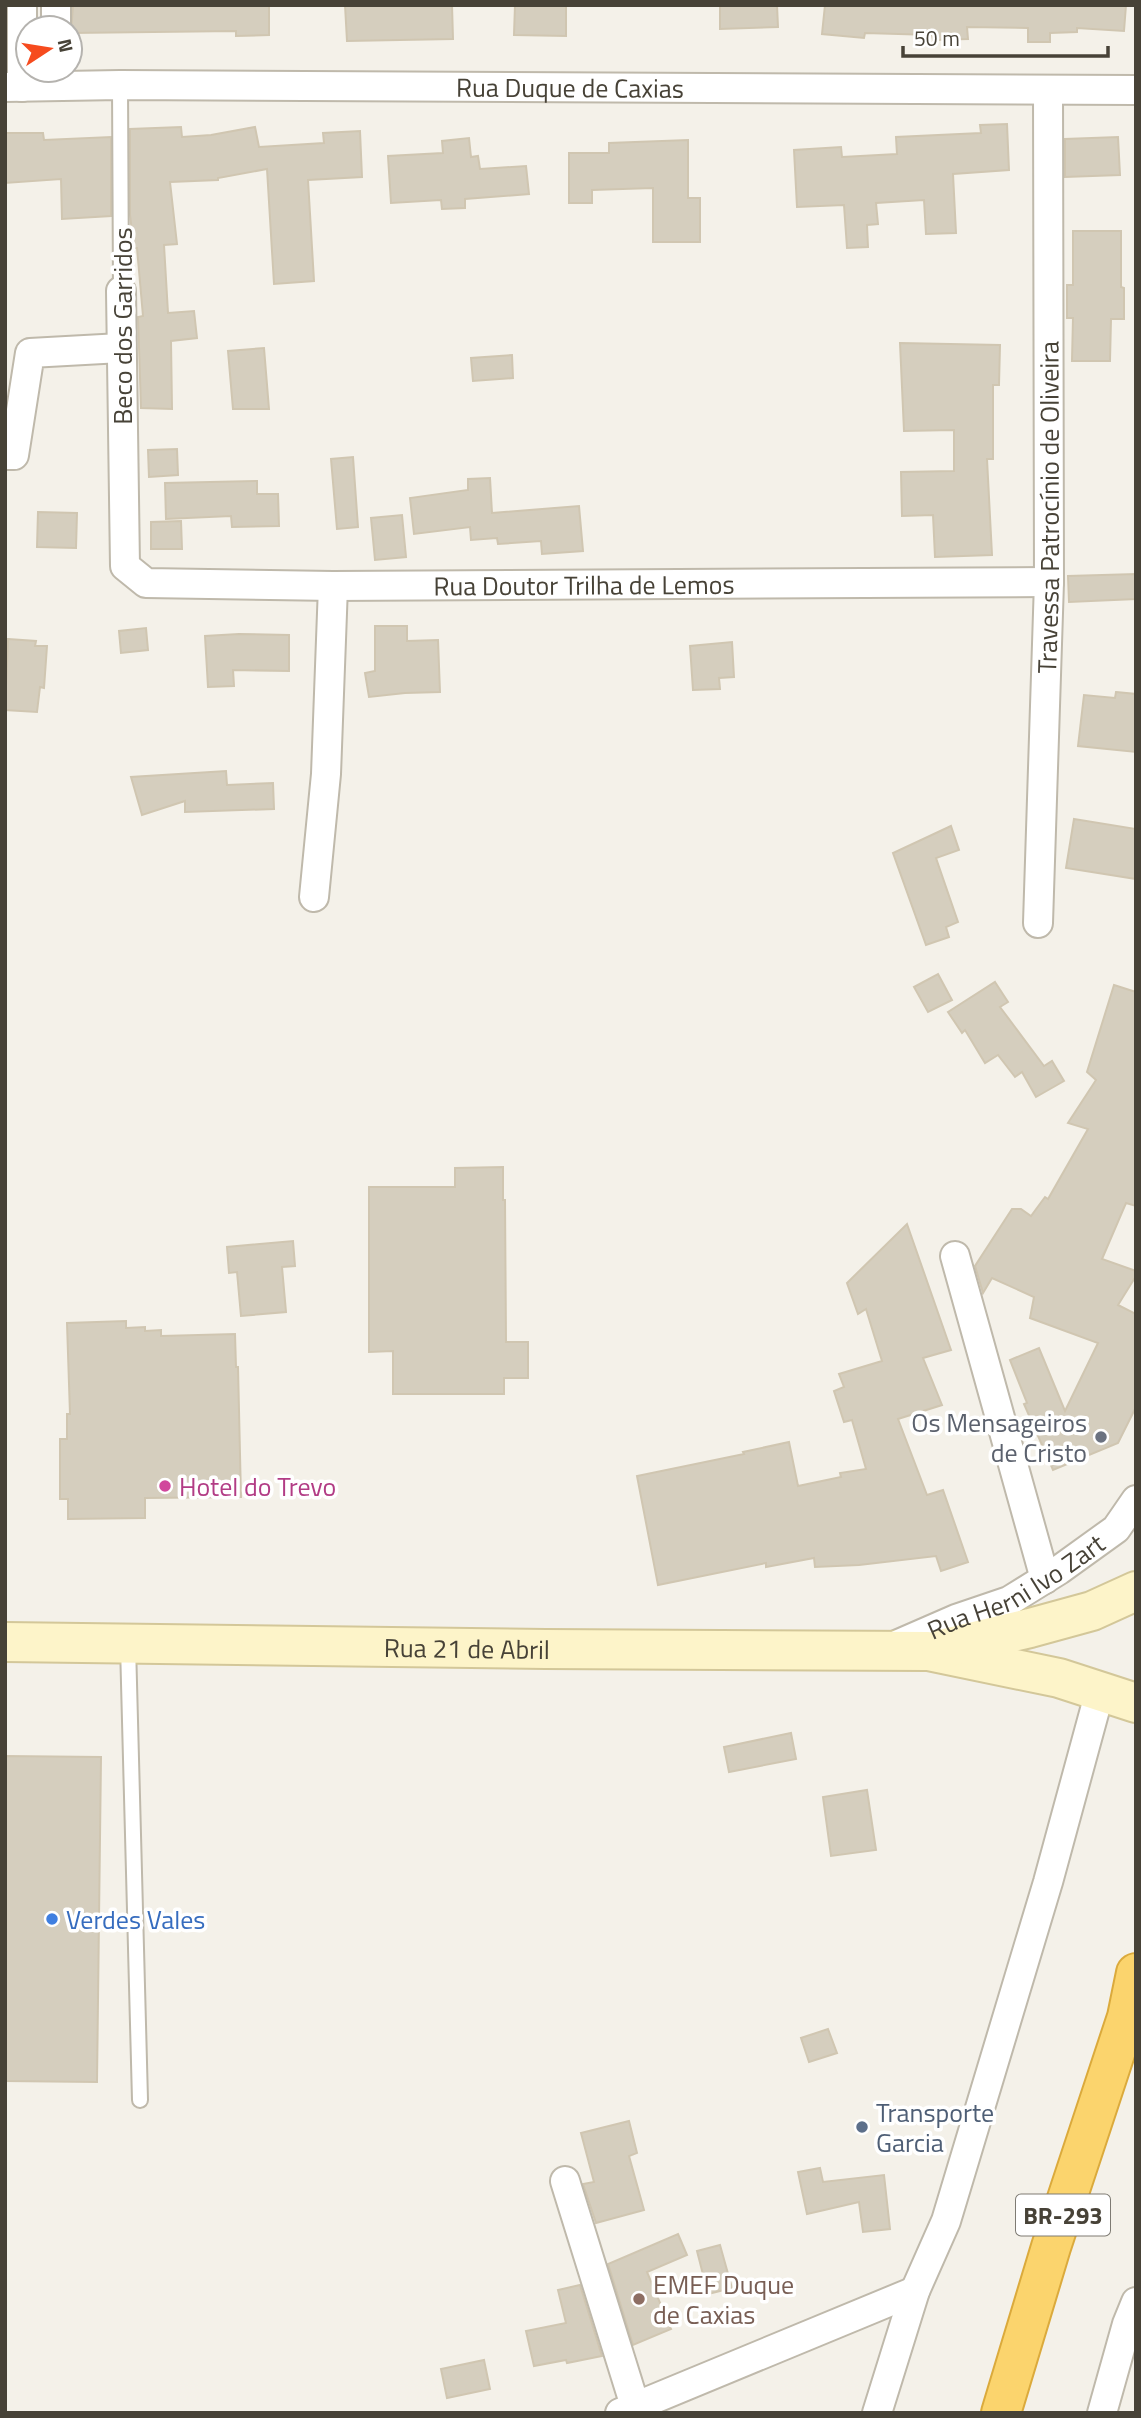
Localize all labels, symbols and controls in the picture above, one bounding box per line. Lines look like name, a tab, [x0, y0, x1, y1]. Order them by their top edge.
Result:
north arrow	[14, 14, 84, 84]
scale bar	[903, 14, 1108, 58]
text: 50 m	[914, 22, 960, 54]
text: N	[51, 36, 82, 55]
street label: Rua Duque de Caxias	[456, 67, 684, 107]
street label: Beco dos Garridos	[103, 227, 142, 425]
street label: Travessa Patrocínio de Oliveira	[1027, 341, 1069, 674]
street label: Rua Doutor Trilha de Lemos	[433, 564, 735, 605]
place label: Os Mensageiros de Cristo	[911, 1403, 1087, 1472]
marker: Os Mensageiros de Cristo	[1093, 1429, 1109, 1445]
place label: Hotel do Trevo	[179, 1467, 336, 1506]
marker: Hotel do Trevo	[157, 1478, 173, 1494]
street label: Rua Herni Ivo Zart	[921, 1524, 1113, 1649]
street label: Rua 21 de Abril	[384, 1627, 550, 1669]
place label: Verdes Vales	[66, 1900, 205, 1939]
marker: Verdes Vales	[44, 1911, 60, 1927]
place label: Transporte Garcia	[876, 2093, 994, 2162]
marker: Transporte Garcia	[854, 2119, 870, 2135]
road number: BR-293	[1016, 2194, 1110, 2236]
place label: EMEF Duque de Caxias	[653, 2265, 794, 2334]
marker: EMEF Duque de Caxias	[631, 2291, 647, 2307]

